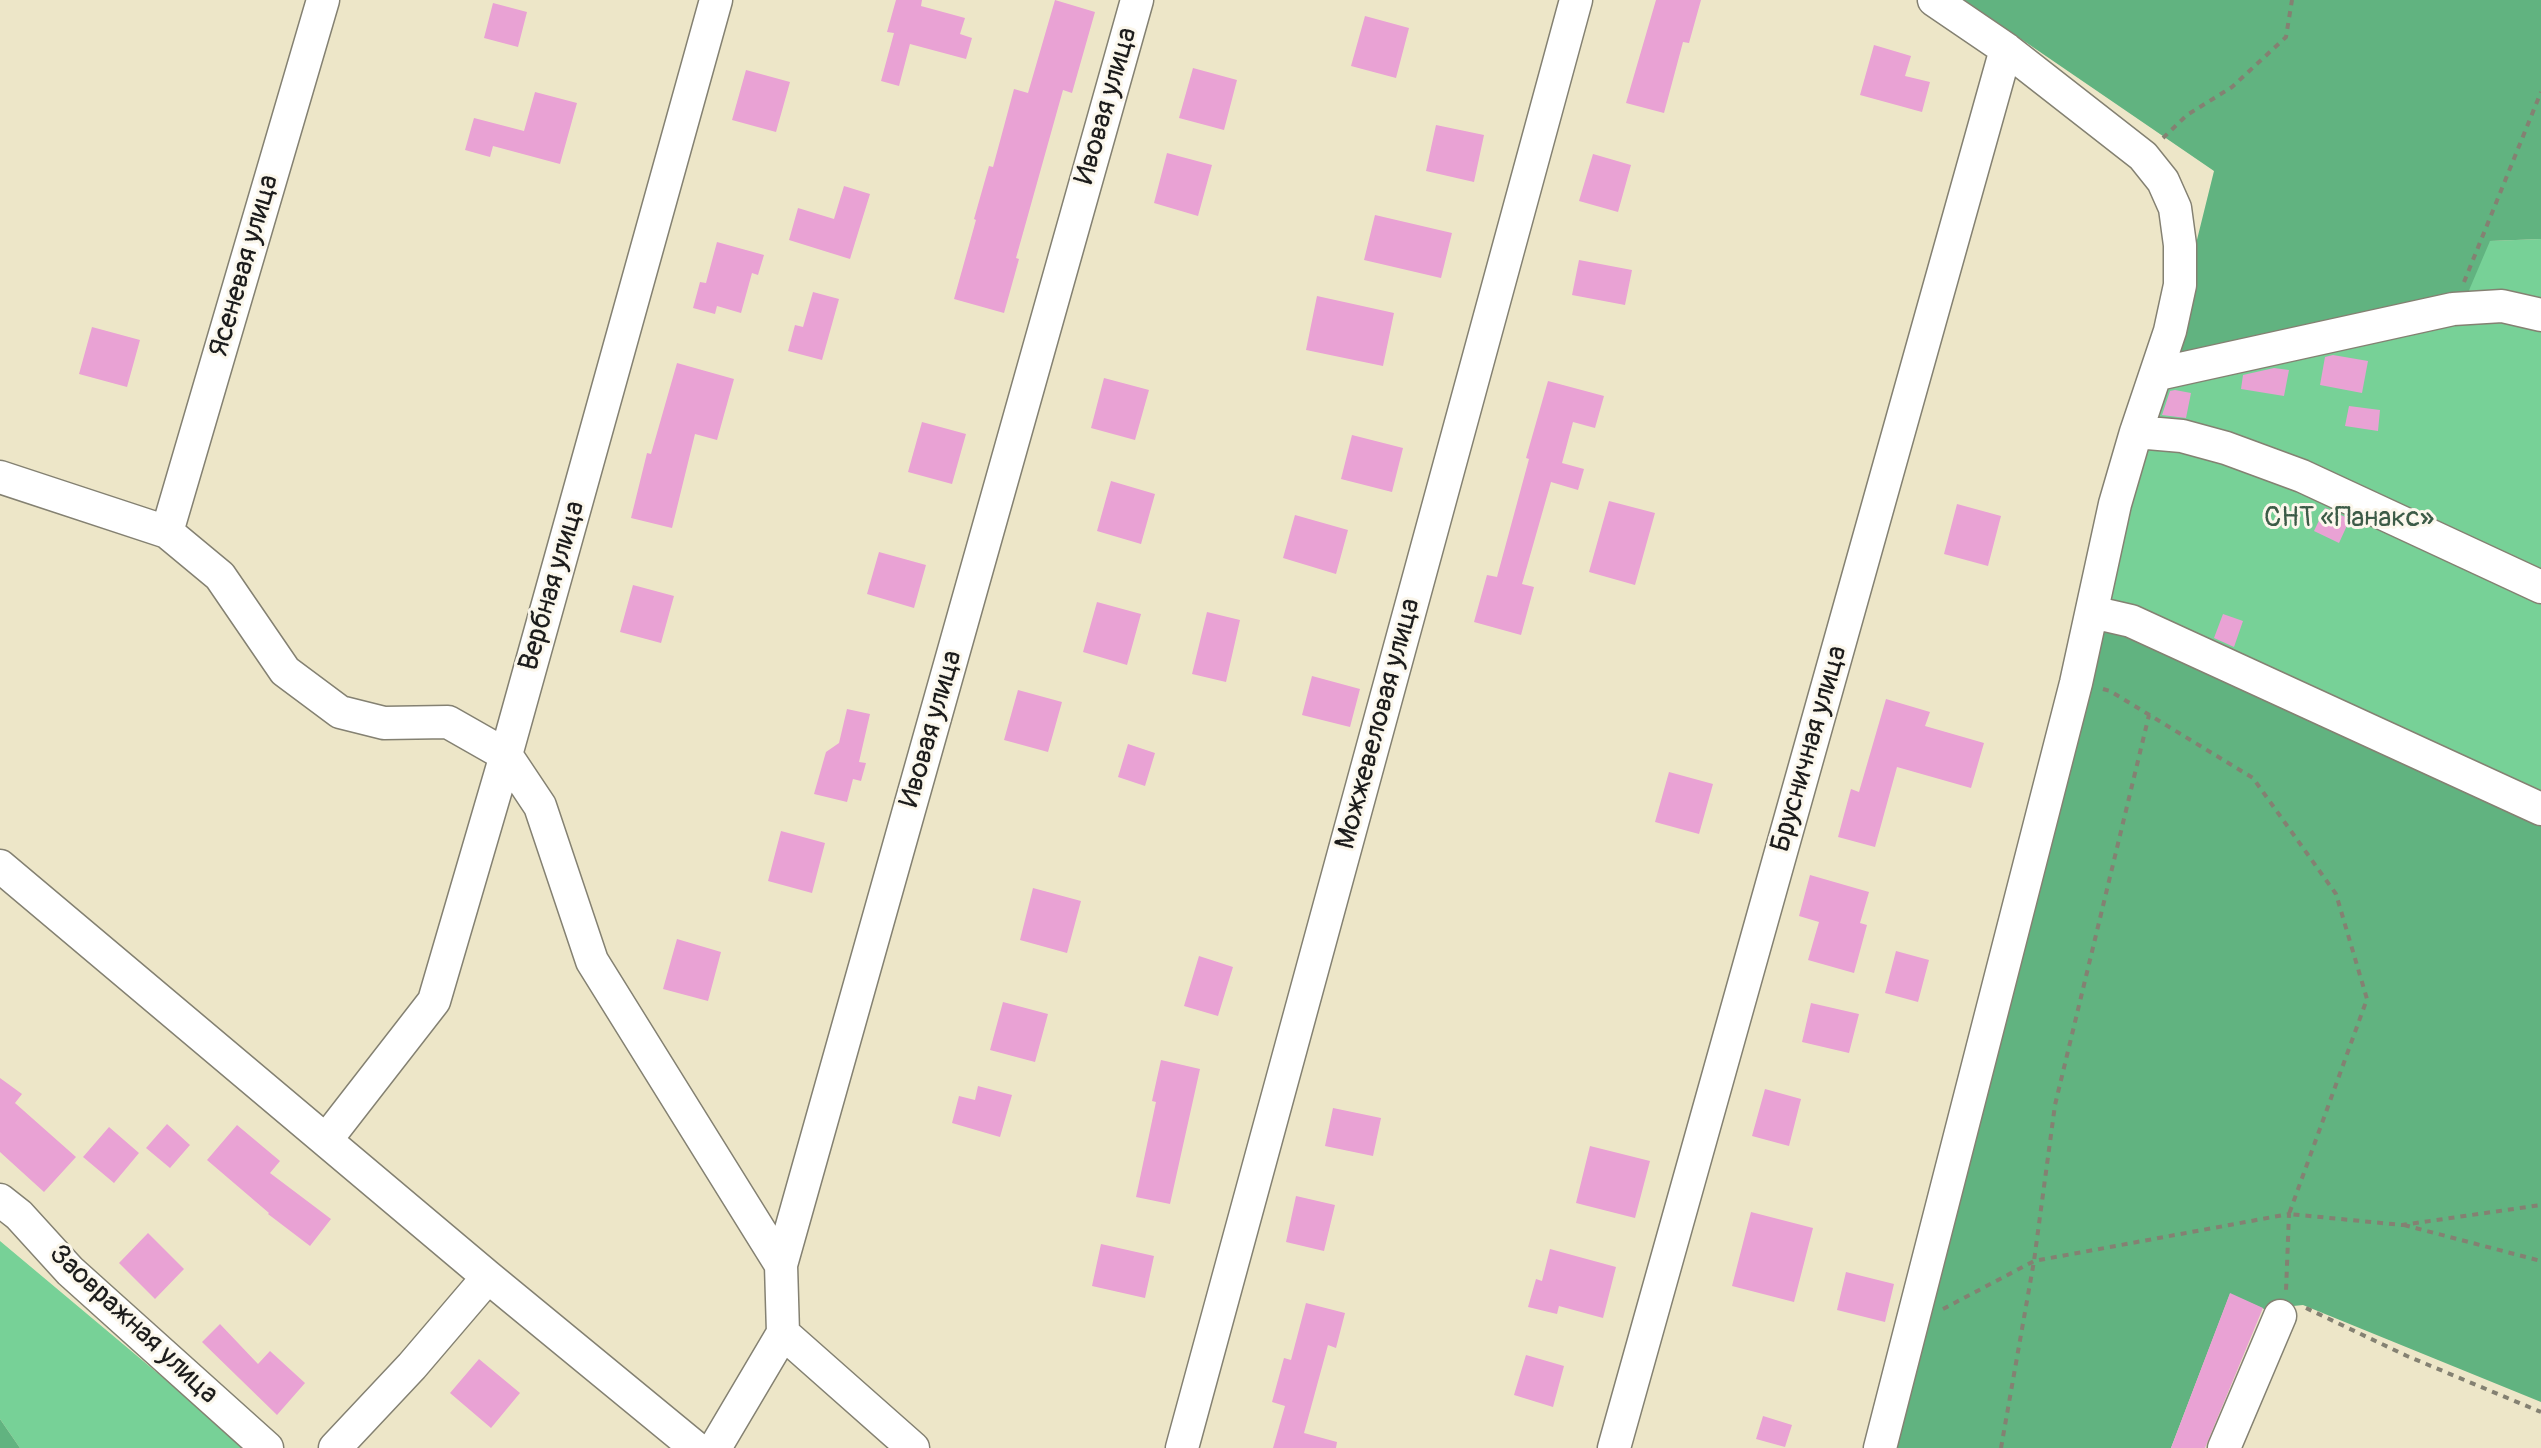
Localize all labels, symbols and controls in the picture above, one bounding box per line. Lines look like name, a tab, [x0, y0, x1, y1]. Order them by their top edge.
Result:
street label: Ивовая улица	[1069, 24, 1145, 188]
street label: Ясеневая улица	[203, 171, 287, 361]
street label: Вербная улица	[513, 497, 593, 675]
park label: СНТ «Панакс»	[2264, 502, 2434, 536]
street label: Можжевеловая улица	[1329, 595, 1429, 853]
street label: Брусничная улица	[1765, 642, 1855, 856]
street label: Ивовая улица	[894, 647, 970, 811]
street label: Заовражная улица	[42, 1238, 224, 1412]

